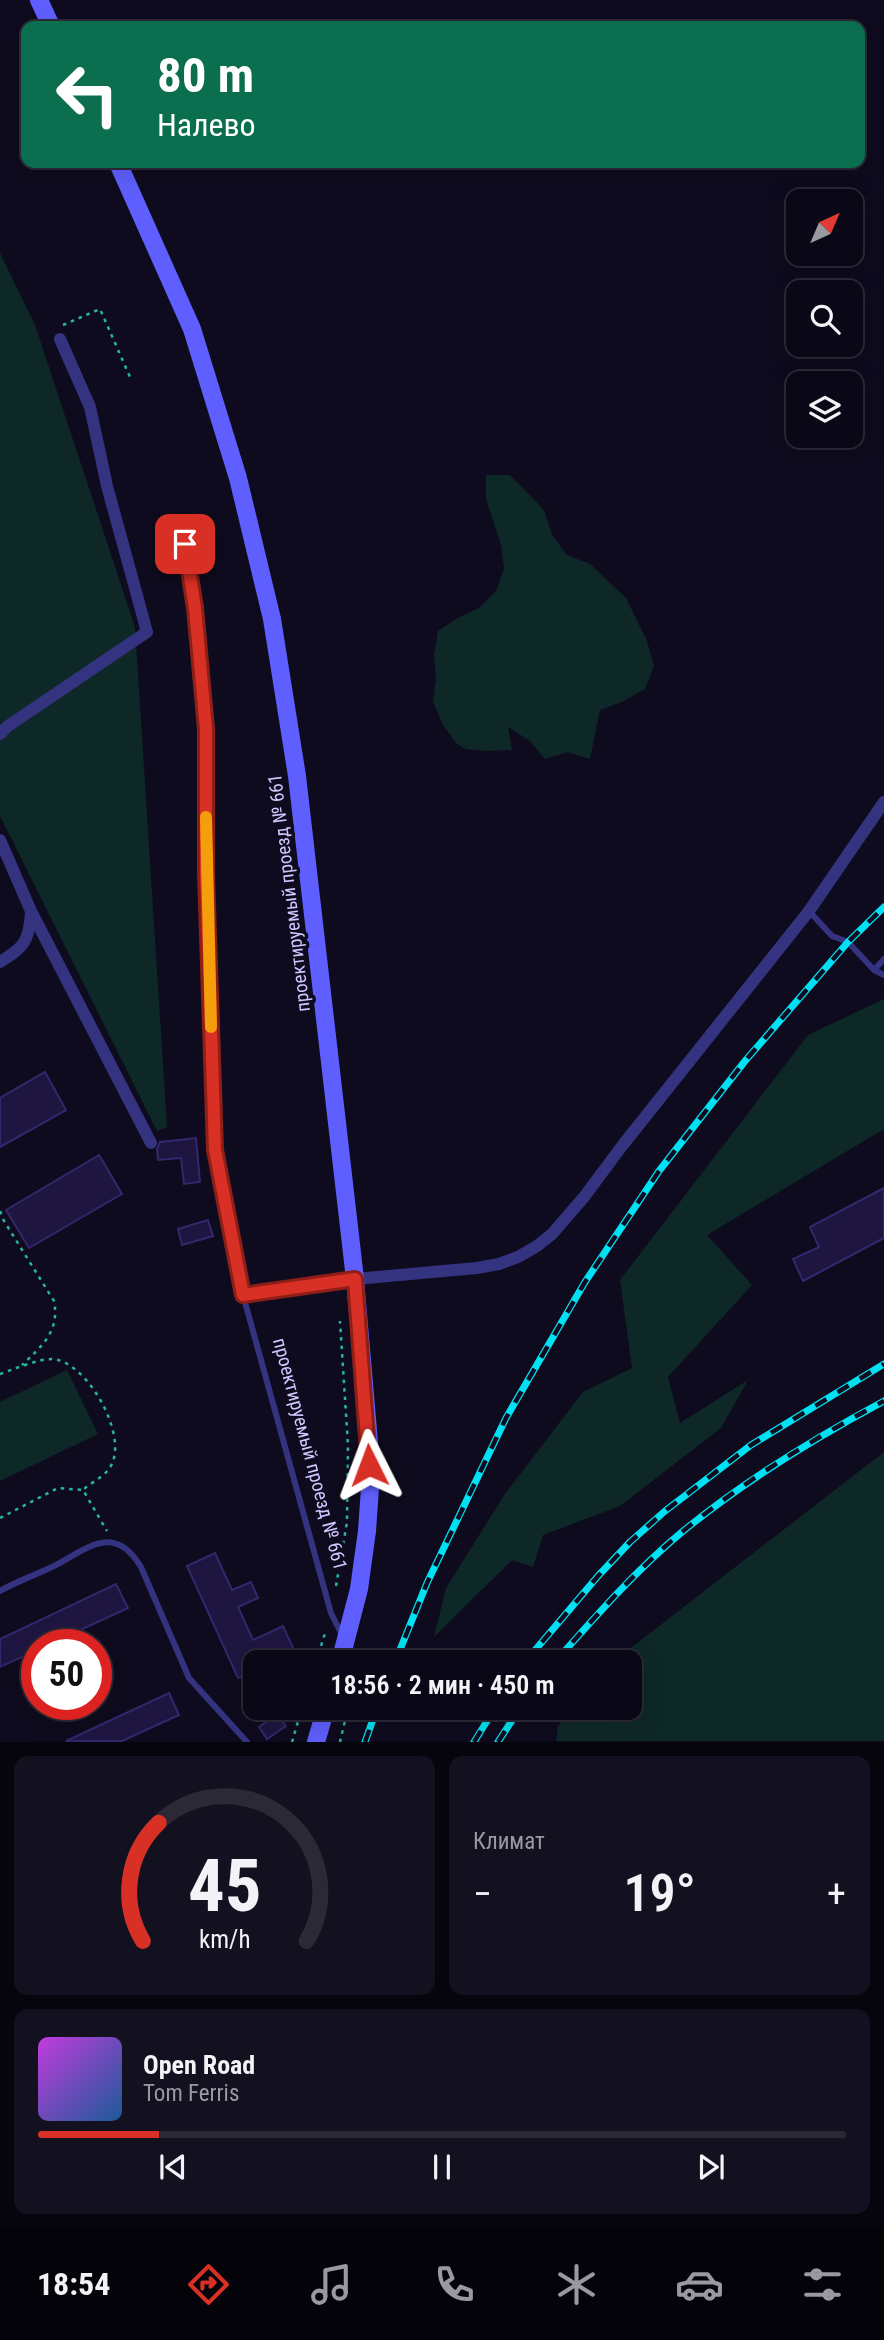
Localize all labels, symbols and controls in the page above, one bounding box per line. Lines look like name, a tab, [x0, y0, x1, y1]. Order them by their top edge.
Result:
text: 80 m	[157, 47, 254, 104]
icon: left	[42, 49, 133, 140]
text: Налево	[157, 106, 256, 144]
north arrow	[786, 189, 863, 266]
map controls	[786, 189, 863, 448]
button: search	[786, 280, 863, 357]
button: layers	[786, 371, 863, 448]
pin	[155, 514, 215, 574]
icon: arrive	[166, 525, 204, 563]
street label: проектируемый проезд № 661	[263, 773, 315, 1013]
street label: проектируемый проезд № 661	[268, 1335, 352, 1573]
position arrow	[332, 1428, 406, 1502]
speed limit sign: 50	[21, 1629, 112, 1720]
text: 18:56 · 2 мин · 450 m	[330, 1670, 555, 1700]
text: Климат	[473, 1828, 545, 1855]
text: 45	[188, 1844, 261, 1930]
text: 19°	[623, 1863, 696, 1924]
text: −	[473, 1872, 492, 1916]
text: +	[827, 1872, 846, 1916]
text: km/h	[199, 1925, 250, 1954]
text: Open Road	[143, 2050, 255, 2080]
text: Tom Ferris	[143, 2080, 239, 2107]
icon: previous	[154, 2148, 192, 2186]
icon: pause	[423, 2148, 461, 2186]
icon: next	[692, 2148, 730, 2186]
icon: directions	[184, 2260, 233, 2309]
icon: music	[307, 2260, 356, 2309]
icon: phone	[430, 2260, 479, 2309]
icon: climate	[552, 2260, 601, 2309]
icon: car	[675, 2260, 724, 2309]
icon: filters	[798, 2260, 847, 2309]
text: 18:54	[37, 2265, 110, 2303]

